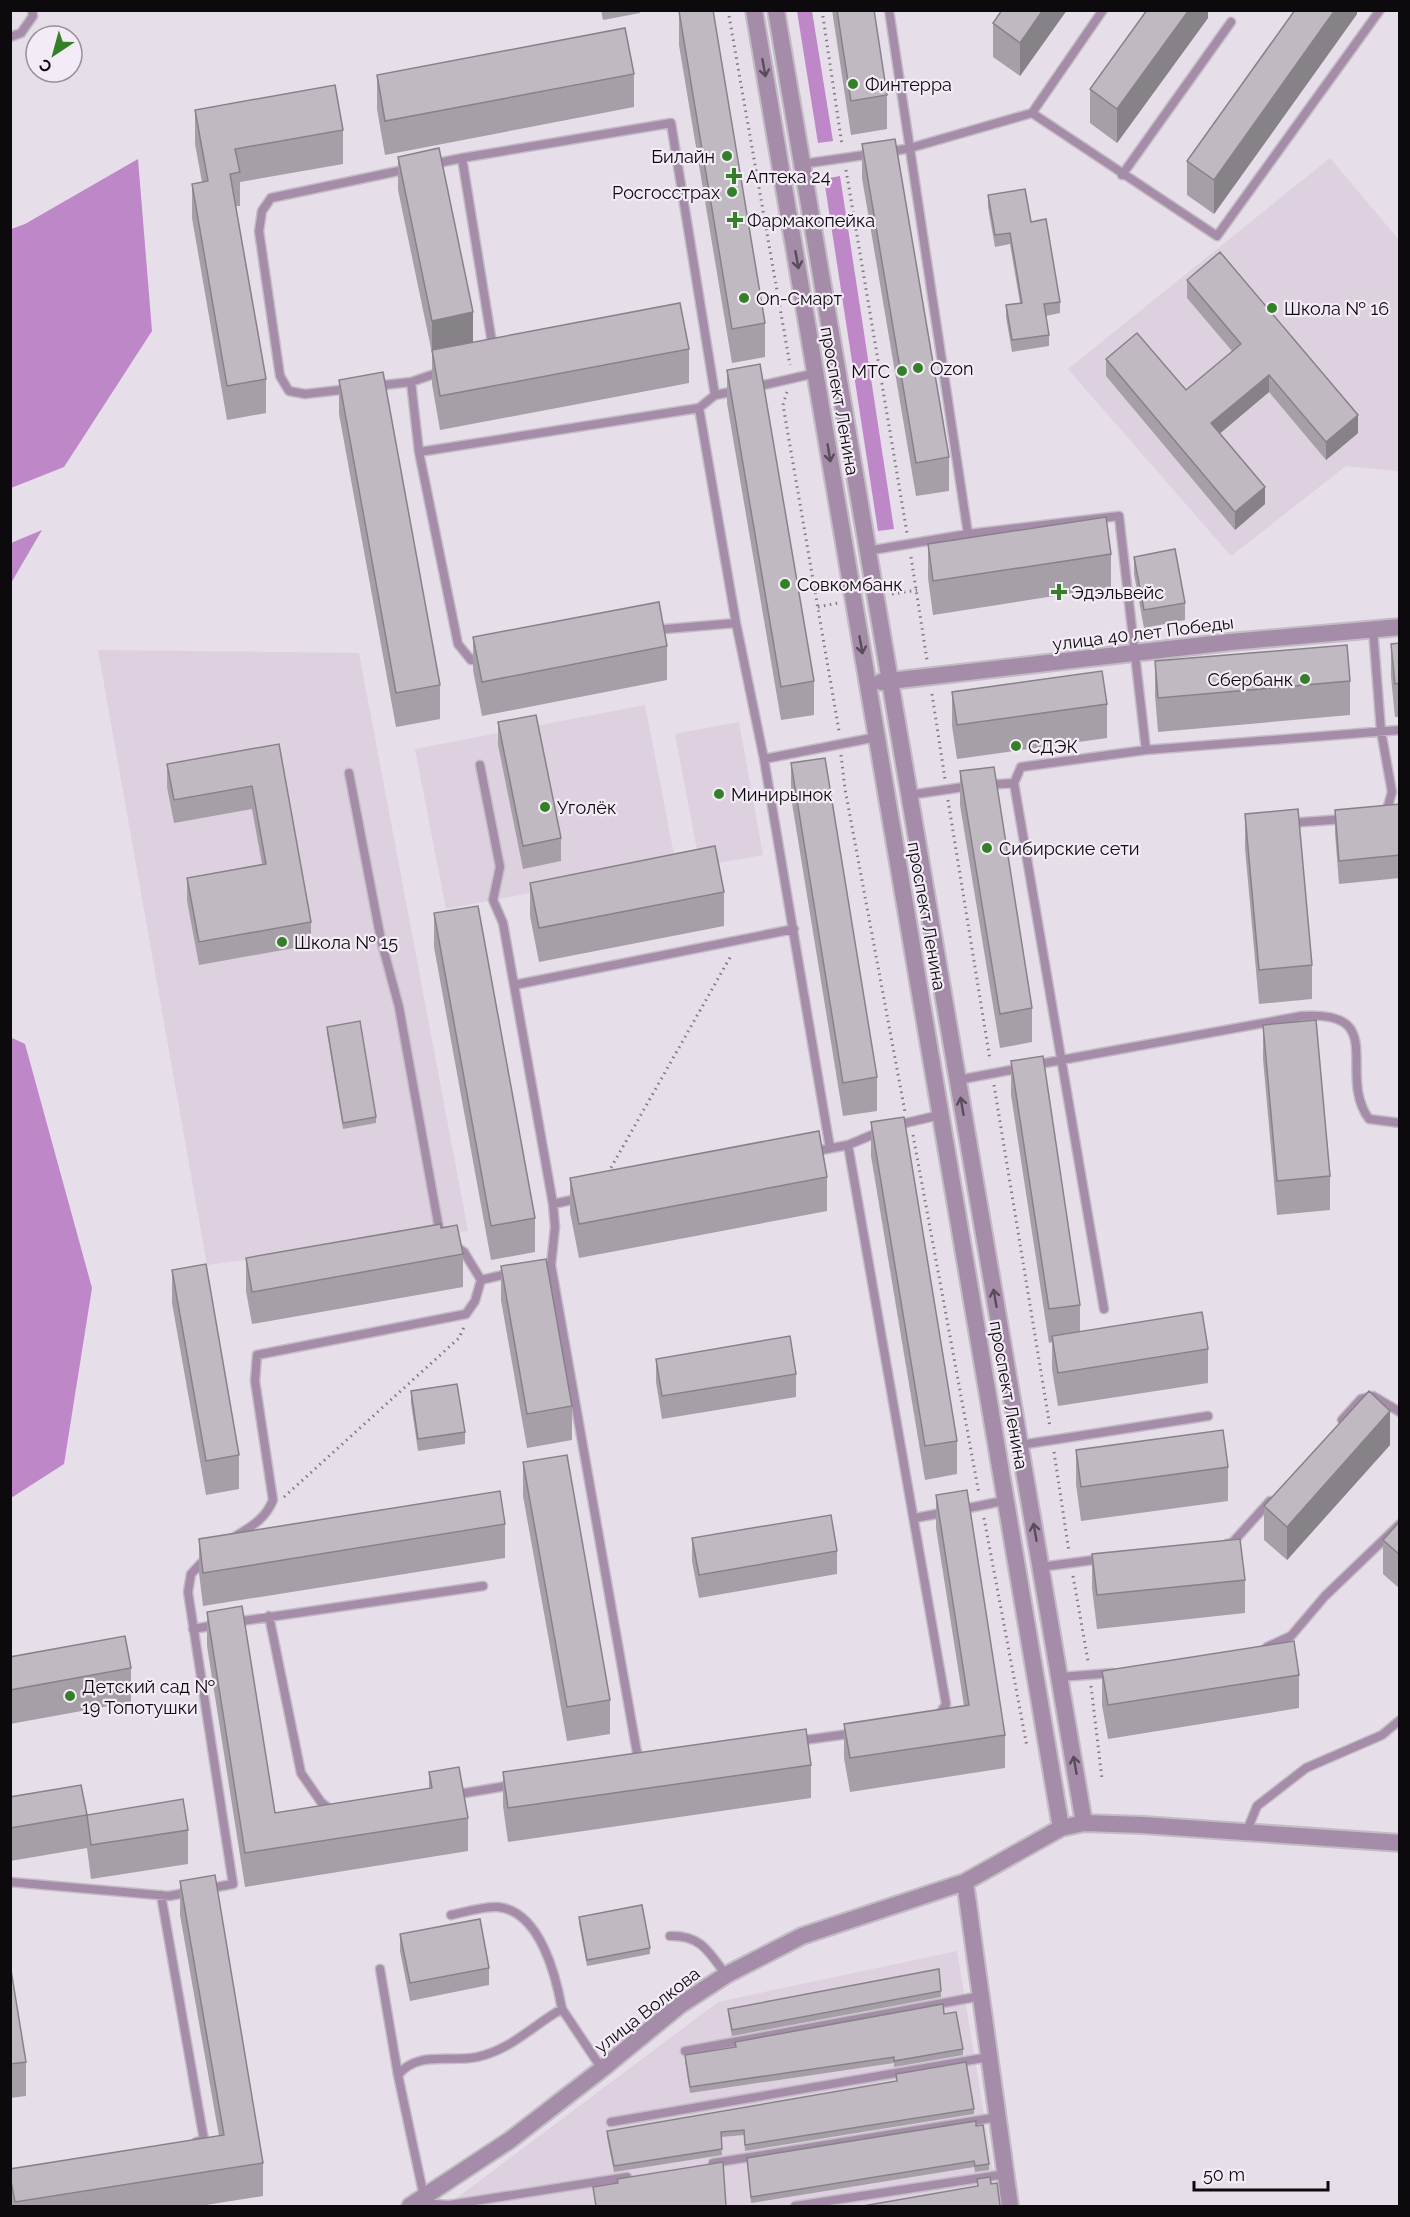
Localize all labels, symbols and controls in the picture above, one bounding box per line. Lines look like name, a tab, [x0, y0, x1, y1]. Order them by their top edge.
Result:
north arrow	[24, 24, 84, 84]
text: С	[35, 55, 56, 77]
one-way arrow	[759, 58, 770, 78]
place label: Финтерра	[865, 74, 952, 95]
marker: Финтерра	[846, 77, 860, 91]
place label: Билайн	[651, 146, 715, 167]
marker: Билайн	[720, 149, 734, 163]
place label: Аптека 24	[746, 166, 831, 187]
marker: Аптека 24	[727, 169, 741, 183]
place label: Росгосстрах	[612, 182, 720, 203]
marker: Росгосстрах	[725, 185, 739, 199]
place label: Фармакопейка	[747, 210, 875, 231]
marker: Фармакопейка	[728, 213, 742, 227]
one-way arrow	[791, 250, 802, 270]
place label: On-Смарт	[756, 288, 842, 309]
marker: On-Смарт	[737, 291, 751, 305]
place label: Школа № 16	[1284, 298, 1389, 319]
marker: Школа № 16	[1265, 301, 1279, 315]
street label: проспект Ленина	[817, 325, 863, 477]
place label: Ozon	[930, 358, 973, 379]
place label: МТС	[851, 361, 890, 382]
marker: Ozon	[911, 361, 925, 375]
marker: МТС	[895, 364, 909, 378]
one-way arrow	[824, 442, 835, 462]
place label: Совкомбанк	[797, 574, 903, 595]
marker: Совкомбанк	[778, 577, 792, 591]
place label: Эдэльвейс	[1071, 582, 1164, 603]
marker: Эдэльвейс	[1052, 585, 1066, 599]
street label: улица 40 лет Победы	[1051, 611, 1235, 655]
one-way arrow	[856, 635, 867, 654]
place label: Сбербанк	[1207, 669, 1293, 690]
marker: Сбербанк	[1298, 672, 1312, 686]
place label: СДЭК	[1028, 736, 1078, 757]
marker: СДЭК	[1009, 739, 1023, 753]
place label: Минирынок	[731, 784, 833, 805]
marker: Минирынок	[712, 787, 726, 801]
place label: Уголёк	[557, 797, 616, 818]
marker: Уголёк	[538, 800, 552, 814]
place label: Сибирские сети	[999, 838, 1140, 859]
street label: проспект Ленина	[904, 840, 950, 992]
marker: Сибирские сети	[980, 841, 994, 855]
place label: Школа № 15	[294, 932, 398, 953]
marker: Школа № 15	[275, 935, 289, 949]
one-way arrow	[956, 1097, 967, 1116]
one-way arrow	[989, 1289, 1000, 1309]
street label: проспект Ленина	[986, 1319, 1032, 1471]
one-way arrow	[1029, 1522, 1040, 1542]
place label: Детский сад № 19 Топотушки	[82, 1676, 216, 1718]
marker: Детский сад № 19 Топотушки	[63, 1689, 77, 1703]
one-way arrow	[1069, 1756, 1080, 1776]
street label: улица Волкова	[590, 1962, 704, 2058]
scale bar	[1194, 2154, 1328, 2192]
text: 50 m	[1203, 2164, 1245, 2185]

